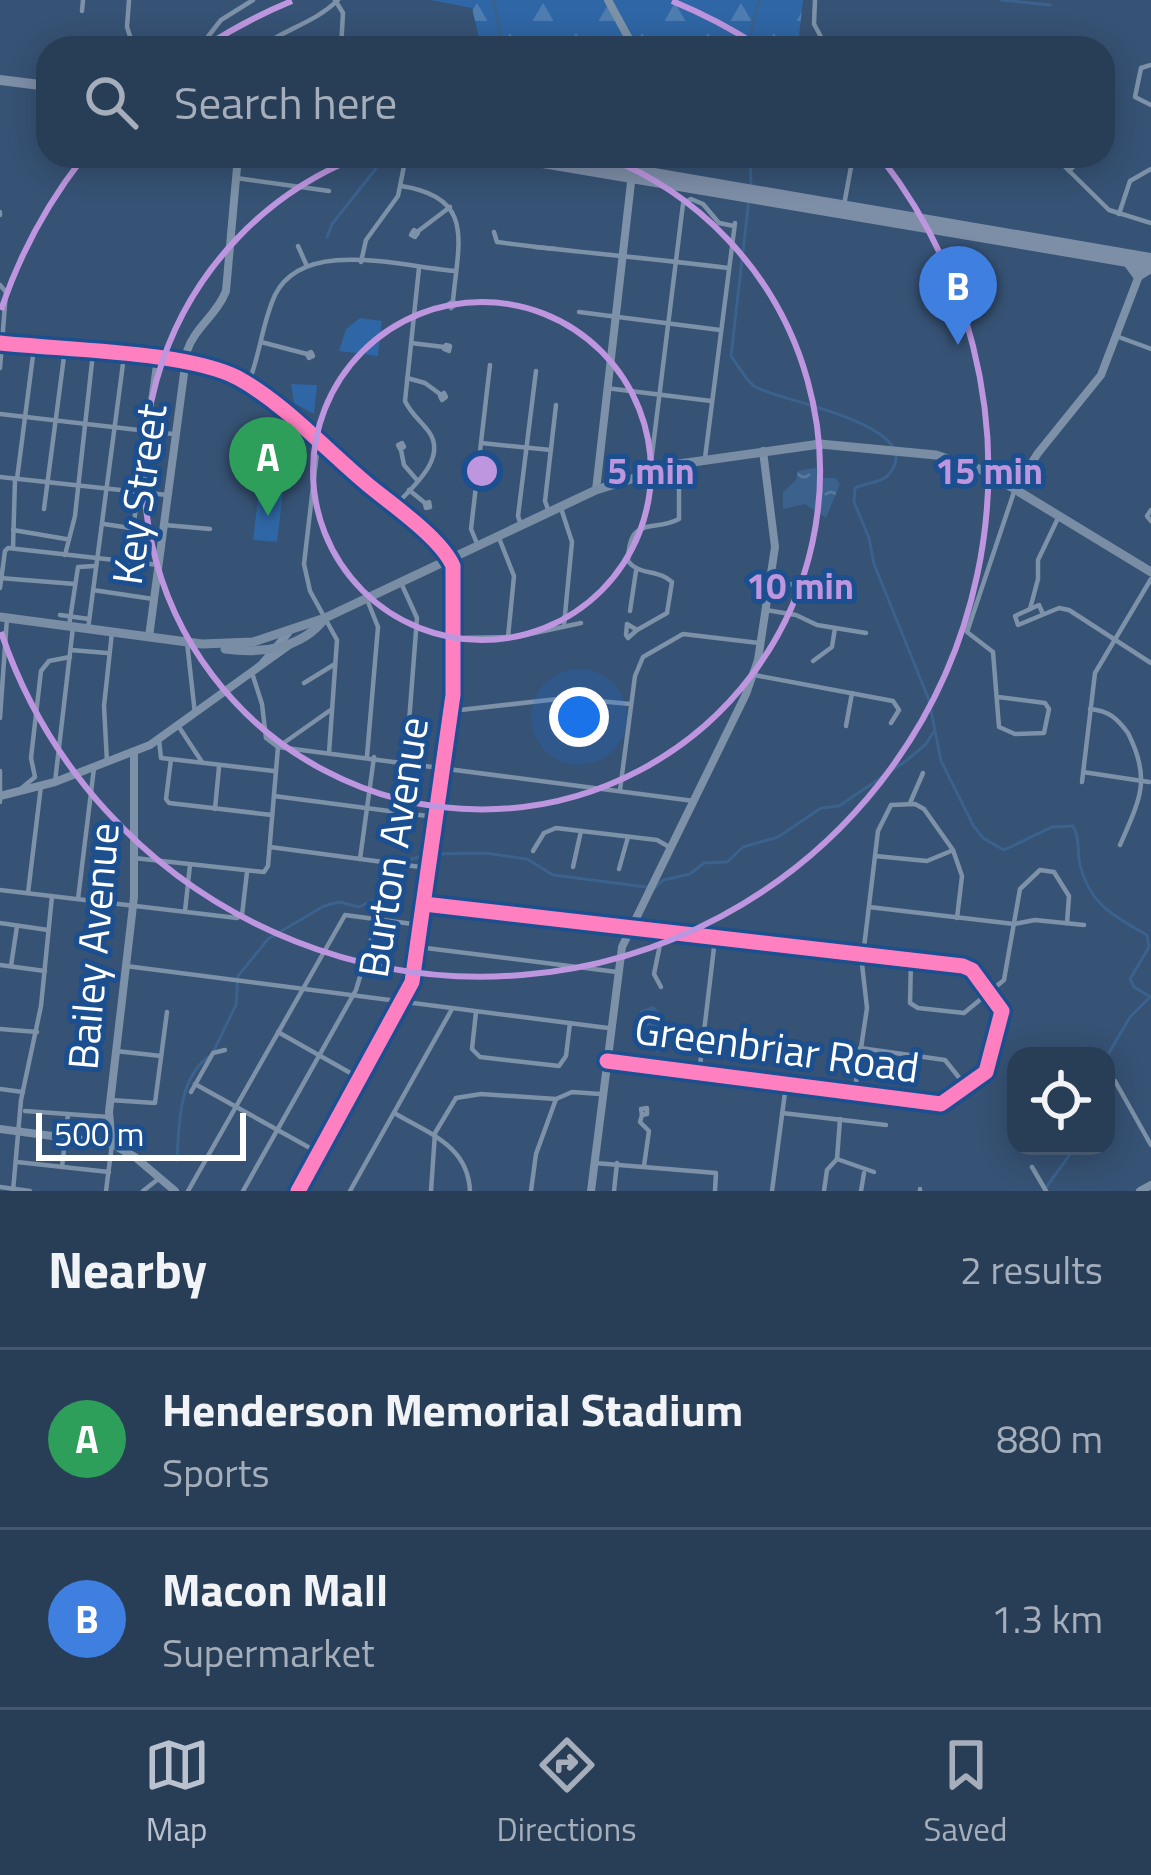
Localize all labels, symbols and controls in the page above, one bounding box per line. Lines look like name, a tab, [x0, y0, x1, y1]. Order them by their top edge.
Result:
search box	[36, 36, 1115, 168]
text: Search here	[174, 68, 397, 136]
icon: search	[78, 69, 144, 135]
pin: B	[919, 246, 997, 345]
street label: Key Street	[94, 399, 182, 589]
pin: A	[229, 417, 307, 516]
text: 5 min	[607, 443, 695, 498]
text: 15 min	[935, 443, 1043, 498]
centre of rings	[461, 450, 503, 492]
text: 10 min	[746, 558, 854, 613]
your location	[549, 687, 609, 747]
street label: Burton Avenue	[340, 712, 444, 982]
street label: Bailey Avenue	[49, 820, 135, 1072]
street label: Greenbriar Road	[631, 995, 923, 1099]
map controls	[1007, 1047, 1115, 1155]
button: locate	[1007, 1047, 1115, 1155]
scale bar	[36, 1107, 246, 1160]
text: 500 m	[54, 1109, 144, 1159]
text: Nearby	[48, 1230, 207, 1308]
text: 2 results	[960, 1240, 1103, 1299]
text: Henderson Memorial Stadium	[162, 1375, 743, 1443]
text: A	[75, 1409, 99, 1468]
text: 880 m	[996, 1409, 1103, 1468]
text: Sports	[162, 1443, 270, 1502]
text: Macon Mall	[162, 1555, 388, 1623]
text: B	[75, 1589, 99, 1648]
text: 1.3 km	[991, 1589, 1103, 1648]
text: Supermarket	[162, 1623, 375, 1682]
tab: Map	[144, 1732, 210, 1854]
tab: Directions	[497, 1732, 637, 1854]
tab: Saved	[924, 1732, 1007, 1854]

